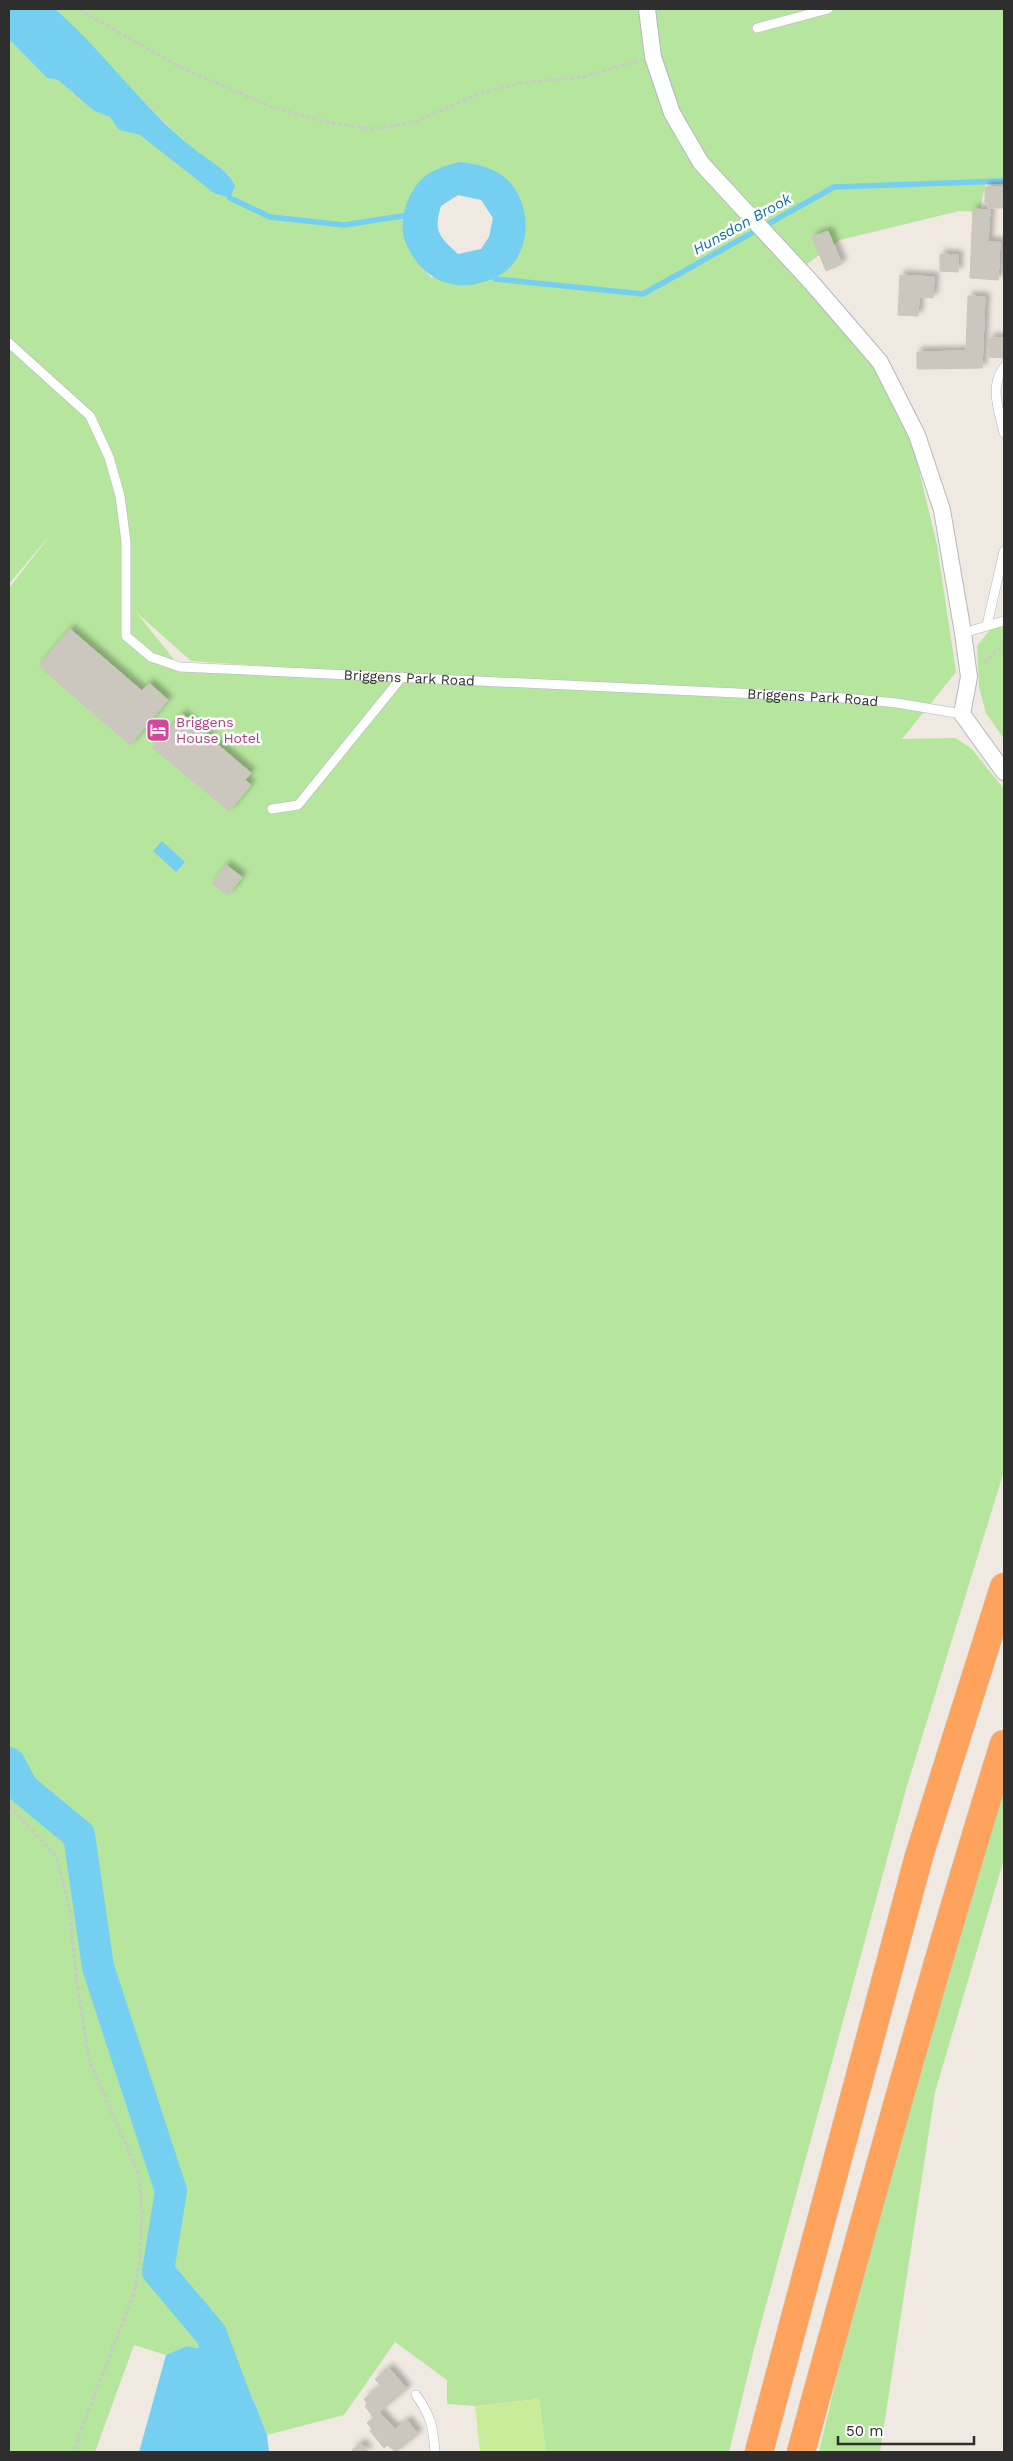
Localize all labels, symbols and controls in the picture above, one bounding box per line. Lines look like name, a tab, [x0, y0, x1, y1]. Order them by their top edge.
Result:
water label: Hunsdon Brook	[690, 189, 795, 258]
street label: Briggens Park Road	[343, 667, 475, 689]
street label: Briggens Park Road	[747, 685, 879, 709]
place label: Briggens House Hotel	[176, 714, 261, 746]
hotel icon: Briggens House Hotel	[145, 717, 171, 743]
scale bar	[838, 2414, 974, 2446]
text: 50 m	[846, 2422, 883, 2440]

